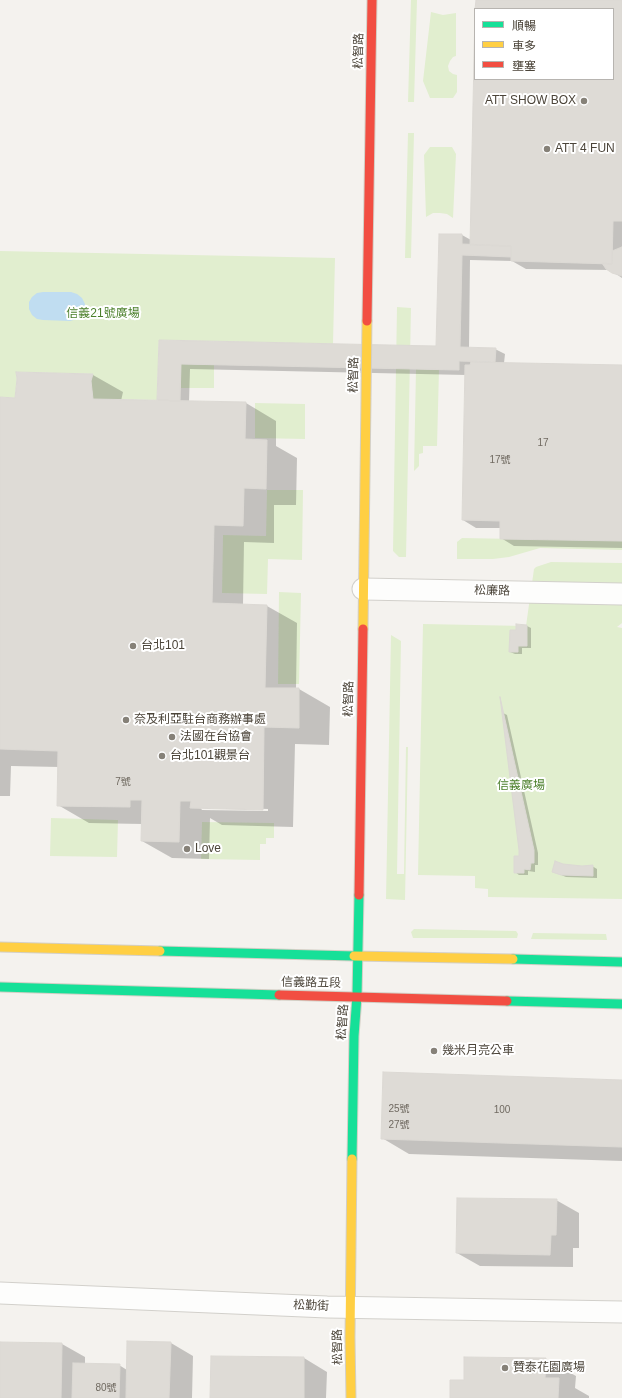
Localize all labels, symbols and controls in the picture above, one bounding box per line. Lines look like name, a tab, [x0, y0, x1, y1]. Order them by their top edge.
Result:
legend	[474, 8, 614, 80]
text: 順暢	[512, 19, 536, 33]
street label: 松智路	[351, 33, 367, 69]
text: 車多	[512, 39, 536, 53]
text: 壅塞	[512, 59, 536, 73]
place label: ATT SHOW BOX	[485, 94, 576, 108]
marker: ATT SHOW BOX	[579, 96, 589, 106]
place label: ATT 4 FUN	[555, 142, 615, 156]
marker: ATT 4 FUN	[542, 144, 552, 154]
park label: 信義21號廣場	[66, 307, 140, 321]
street label: 松智路	[346, 357, 362, 393]
house number: 17	[537, 437, 549, 449]
house number: 17號	[489, 454, 511, 466]
street label: 松廉路	[474, 583, 510, 599]
place label: 台北101	[141, 639, 185, 653]
marker: 台北101	[128, 641, 138, 651]
street label: 松智路	[341, 681, 357, 717]
place label: 奈及利亞駐台商務辦事處	[134, 713, 266, 727]
marker: 奈及利亞駐台商務辦事處	[121, 715, 131, 725]
place label: 法國在台協會	[180, 730, 252, 744]
marker: 法國在台協會	[167, 732, 177, 742]
place label: 台北101觀景台	[170, 749, 250, 763]
marker: 台北101觀景台	[157, 751, 167, 761]
house number: 7號	[115, 776, 131, 788]
park label: 信義廣場	[497, 779, 545, 793]
place label: Love	[195, 842, 221, 856]
marker: Love	[182, 844, 192, 854]
street label: 信義路五段	[281, 975, 341, 991]
street label: 松智路	[335, 1004, 351, 1040]
place label: 幾米月亮公車	[442, 1044, 514, 1058]
marker: 幾米月亮公車	[429, 1046, 439, 1056]
house number: 25號	[388, 1103, 410, 1115]
house number: 100	[494, 1104, 510, 1116]
house number: 27號	[388, 1119, 410, 1131]
street label: 松勤街	[293, 1298, 329, 1314]
street label: 松智路	[330, 1329, 346, 1365]
place label: 贊泰花園廣場	[513, 1361, 585, 1375]
marker: 贊泰花園廣場	[500, 1363, 510, 1373]
house number: 80號	[95, 1382, 117, 1394]

